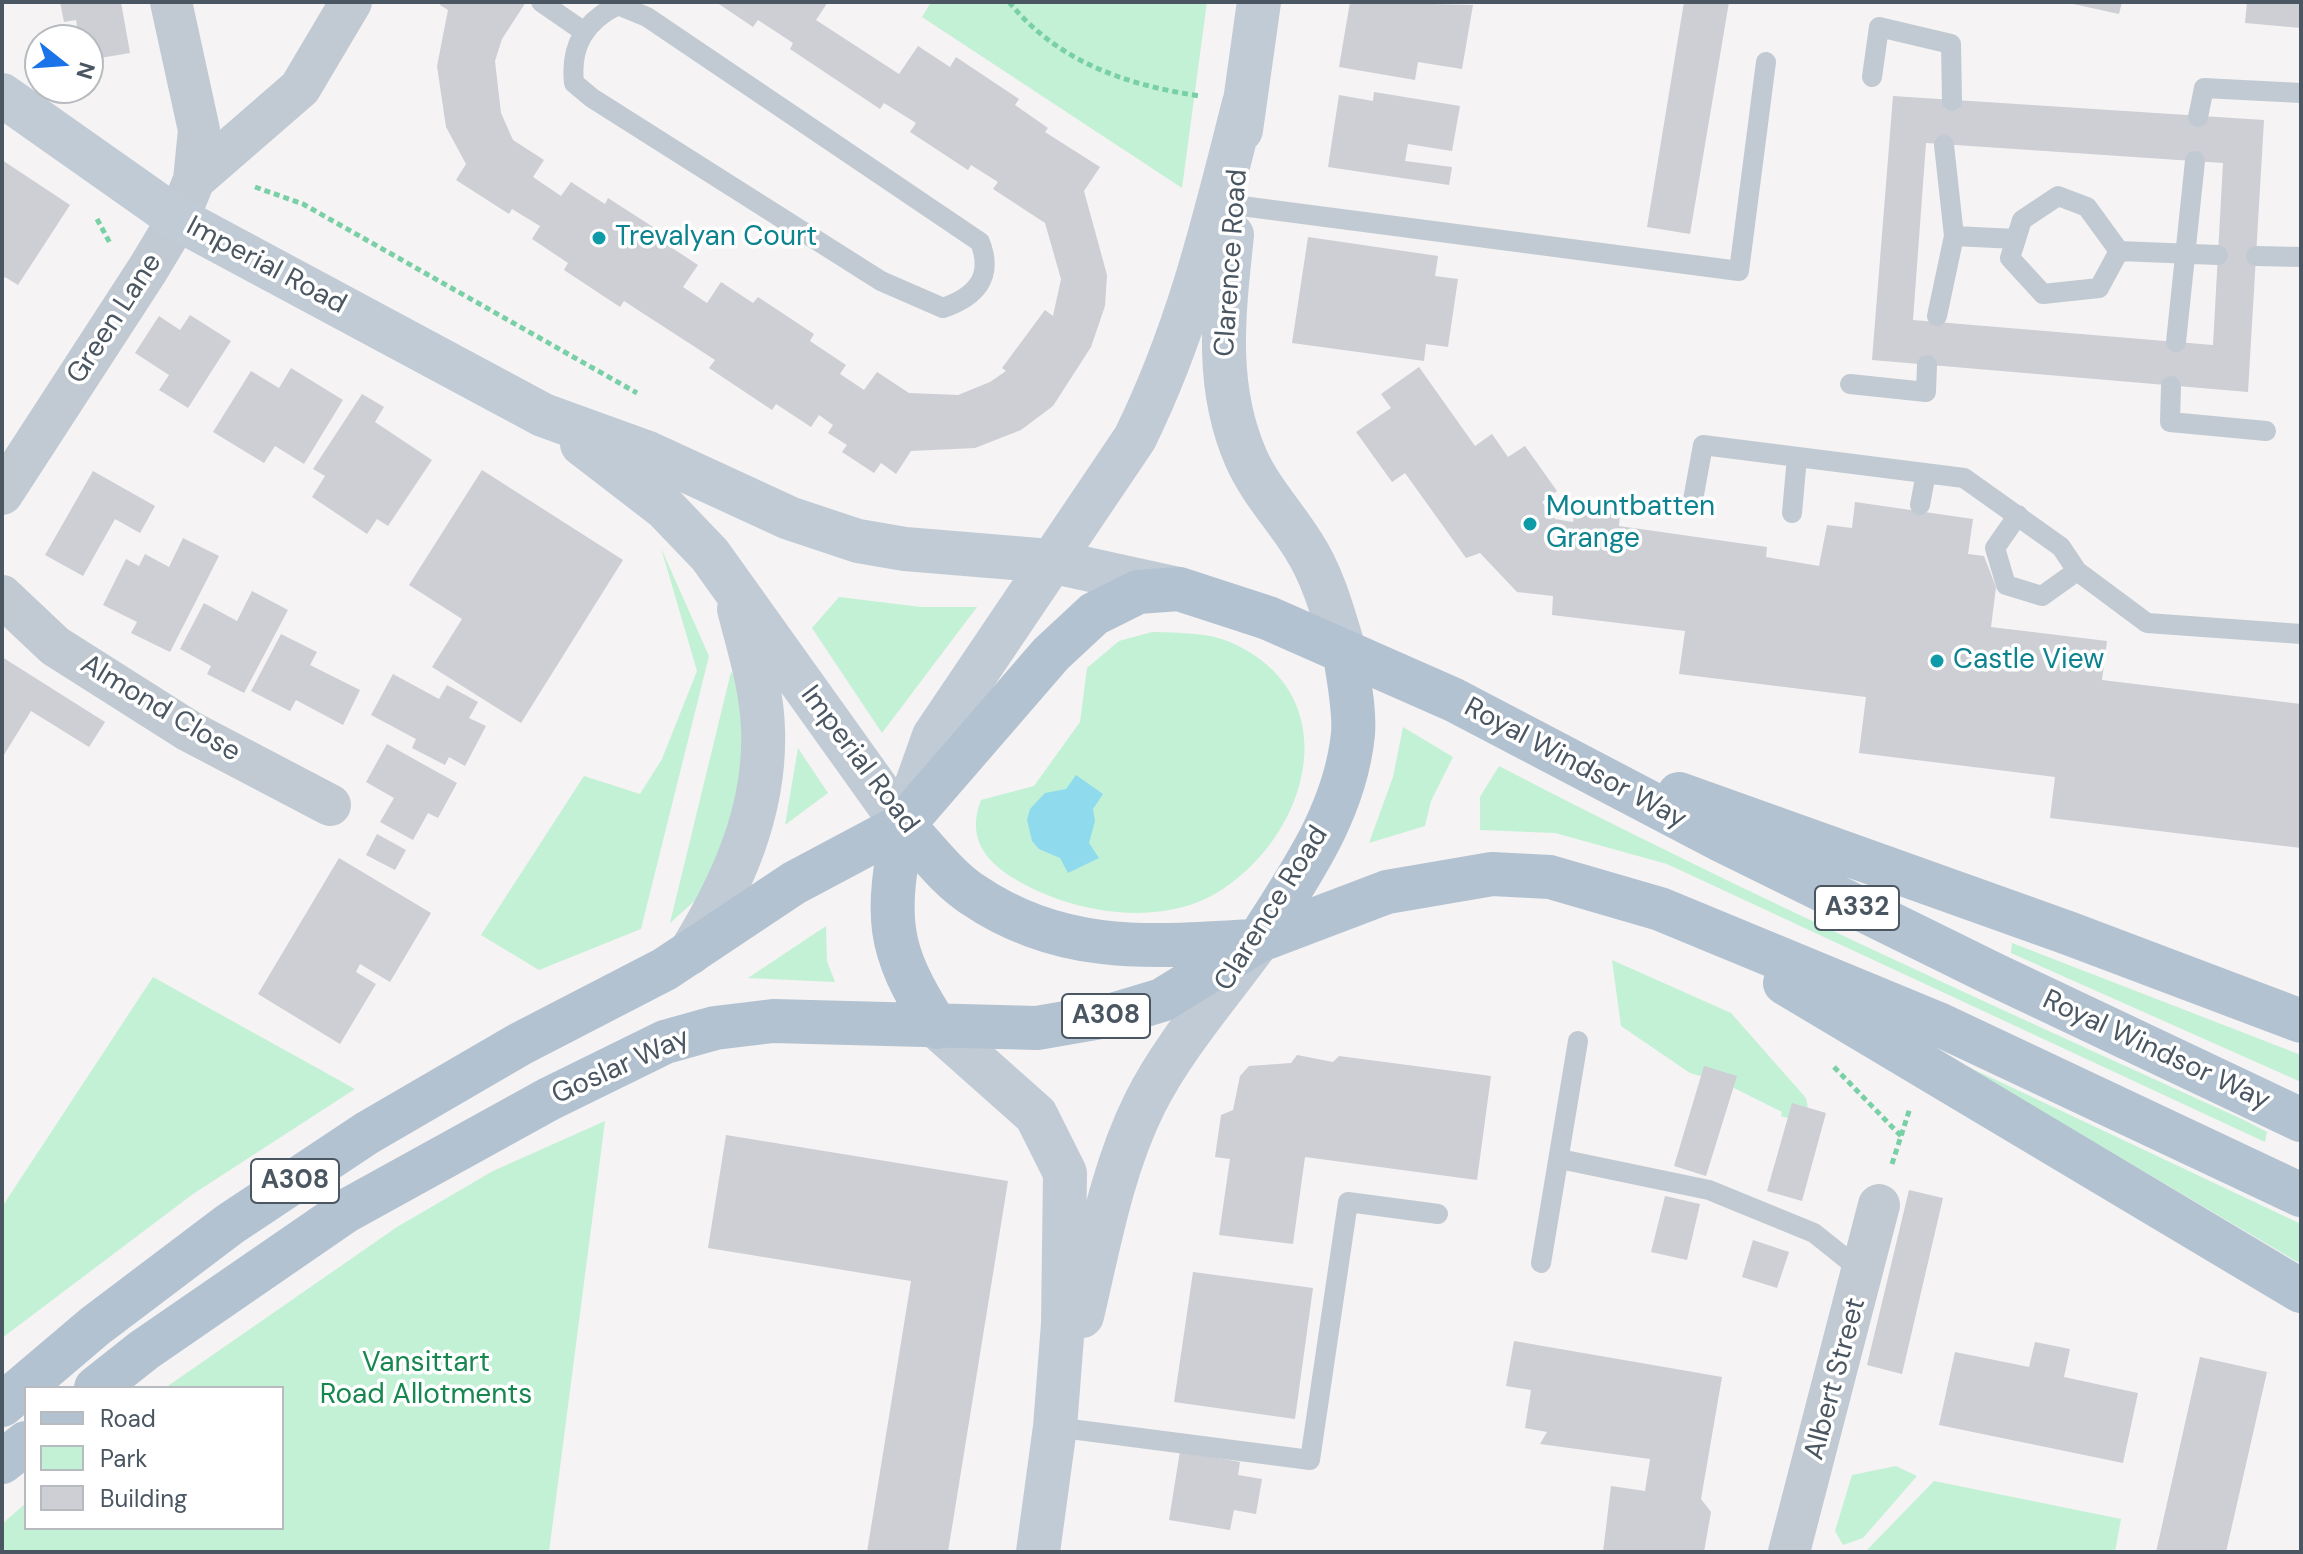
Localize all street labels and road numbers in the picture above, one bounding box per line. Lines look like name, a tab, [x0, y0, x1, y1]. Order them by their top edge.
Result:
street label: Clarence Road	[1209, 168, 1255, 358]
street label: Imperial Road	[180, 210, 352, 322]
street label: Green Lane	[61, 248, 169, 390]
street label: Almond Close	[74, 648, 246, 770]
street label: Imperial Road	[793, 680, 925, 840]
street label: Royal Windsor Way	[1458, 691, 1692, 837]
street label: Clarence Road	[1208, 820, 1336, 998]
road number: A332	[1815, 886, 1899, 930]
street label: Royal Windsor Way	[2037, 984, 2275, 1118]
road number: A308	[1062, 994, 1150, 1038]
street label: Goslar Way	[547, 1022, 695, 1112]
road number: A308	[251, 1159, 339, 1203]
street label: Albert Street	[1798, 1294, 1874, 1464]

